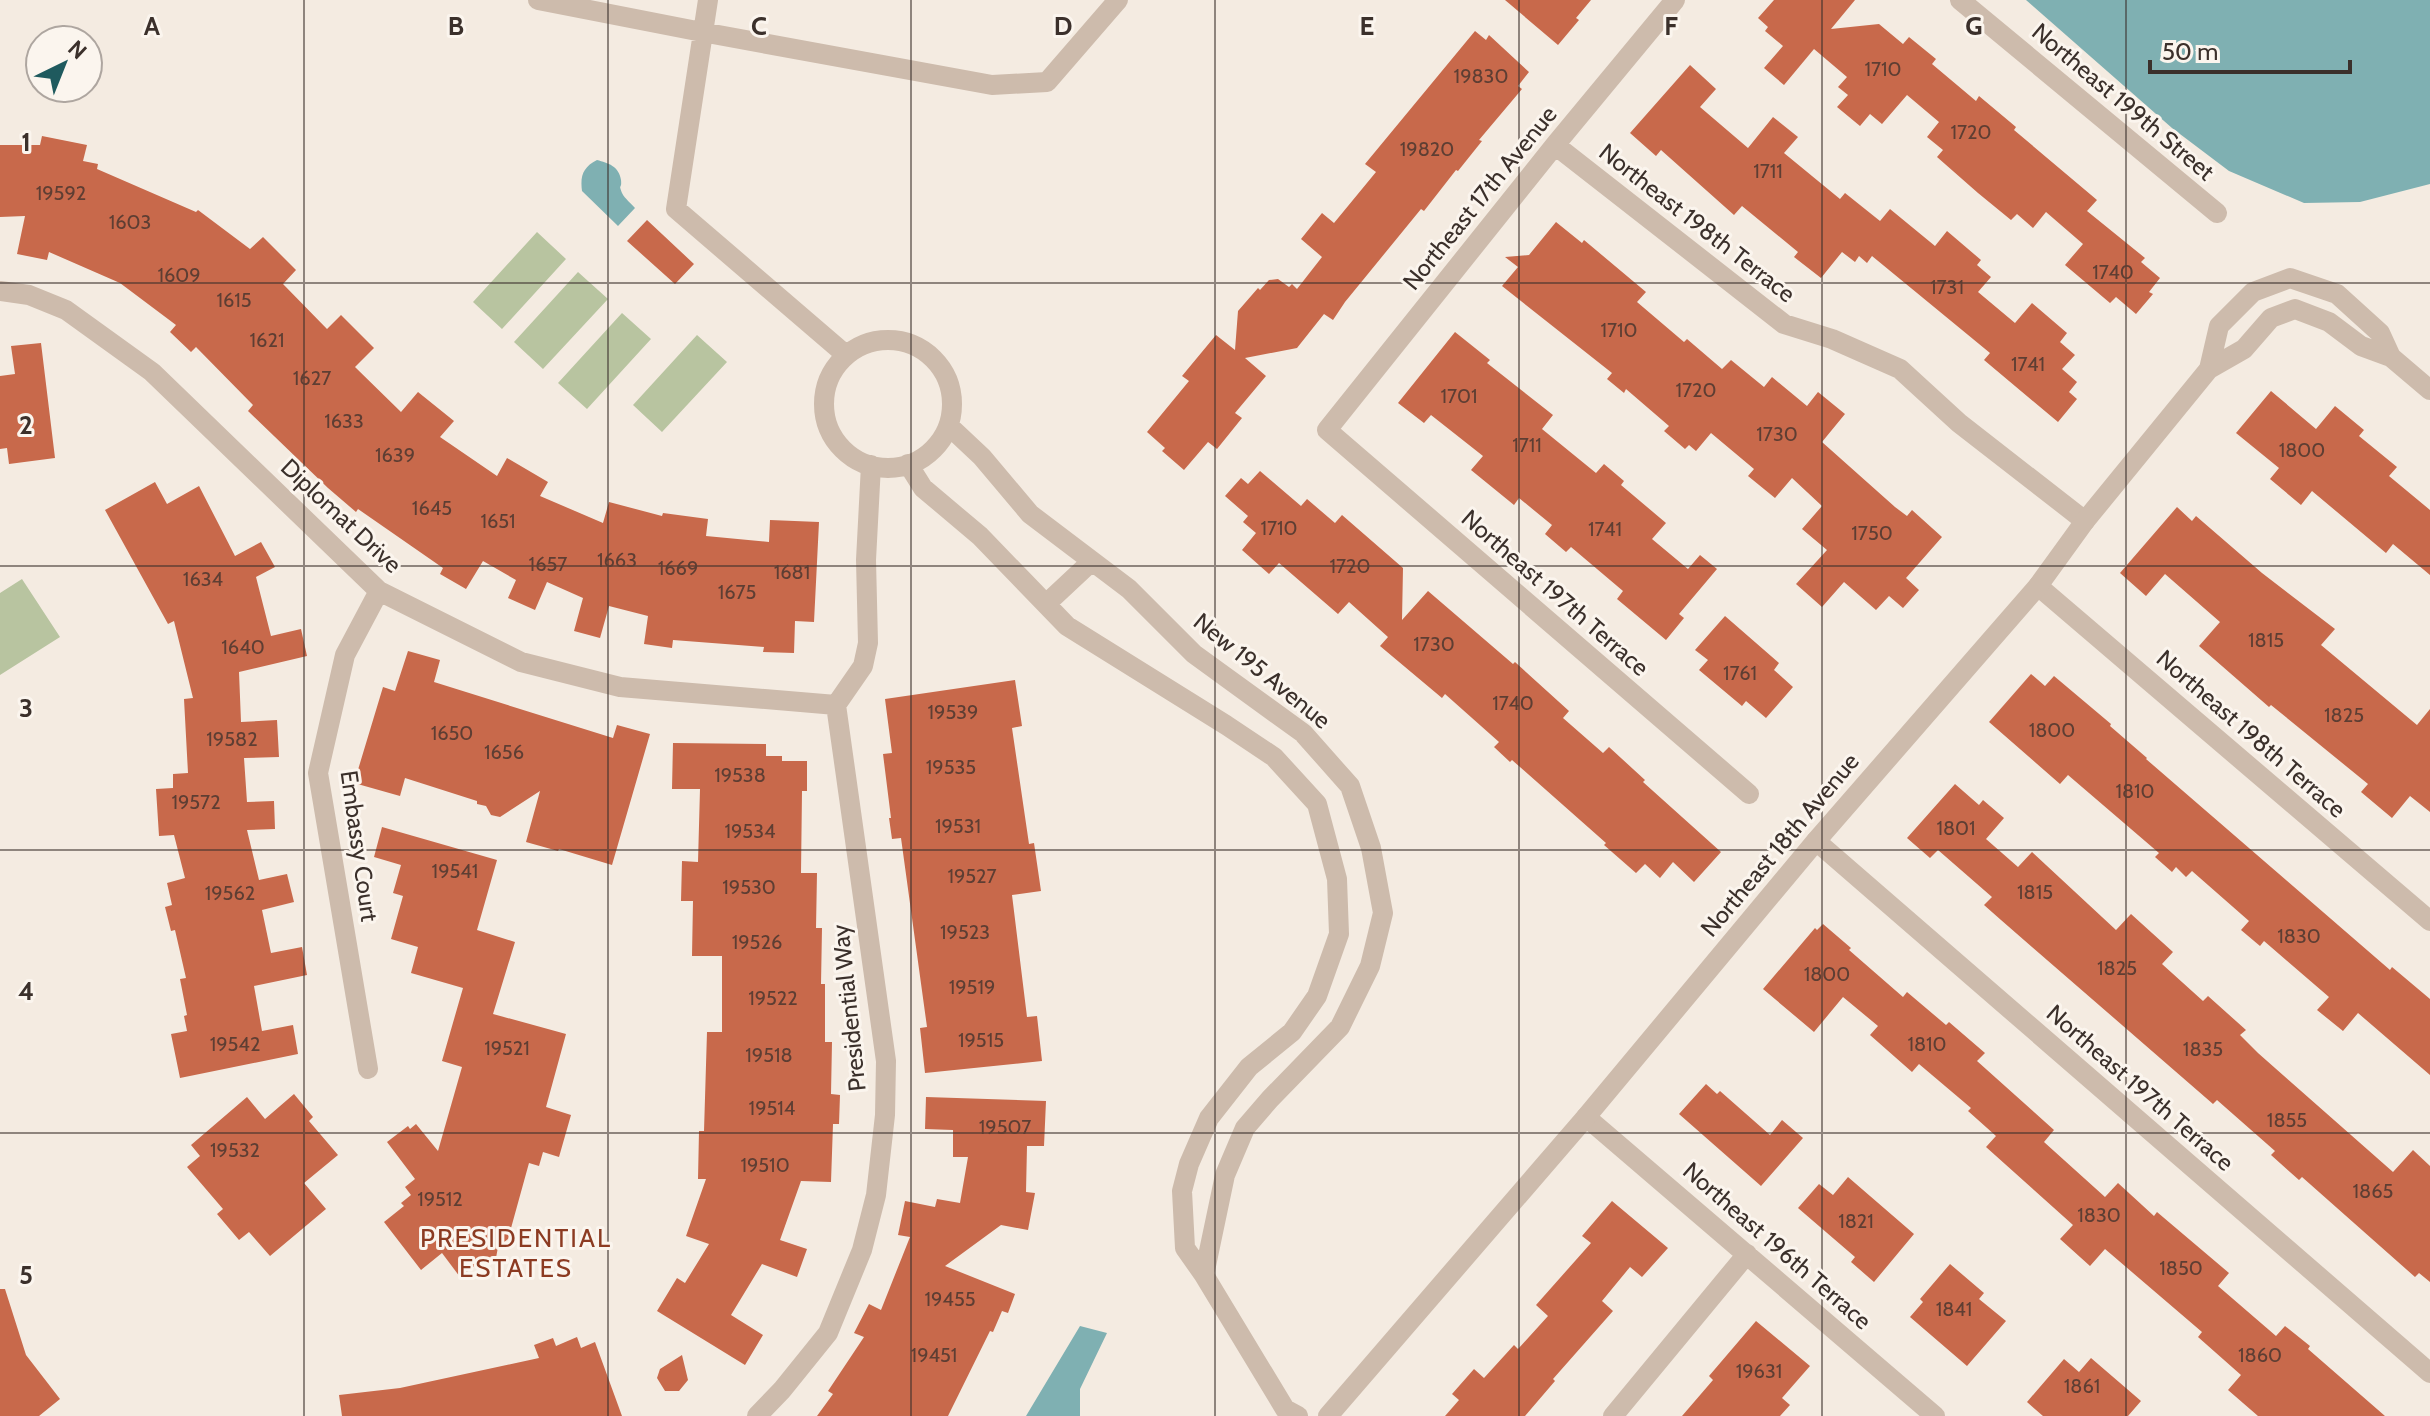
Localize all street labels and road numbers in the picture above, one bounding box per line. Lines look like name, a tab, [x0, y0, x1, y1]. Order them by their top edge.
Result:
street label: Northeast 199th Street	[2026, 17, 2220, 186]
street label: Northeast 17th Avenue	[1397, 100, 1563, 295]
street label: Northeast 198th Terrace	[1593, 137, 1801, 308]
street label: Diplomat Drive	[275, 452, 408, 579]
street label: Northeast 197th Terrace	[1456, 503, 1655, 682]
street label: New 195 Avenue	[1188, 607, 1337, 735]
street label: Northeast 198th Terrace	[2151, 644, 2352, 824]
street label: Northeast 18th Avenue	[1694, 747, 1865, 942]
street label: Embassy Court	[335, 769, 384, 923]
street label: Presidential Way	[825, 923, 872, 1093]
street label: Northeast 197th Terrace	[2041, 998, 2240, 1177]
street label: Northeast 196th Terrace	[1677, 1156, 1877, 1335]

